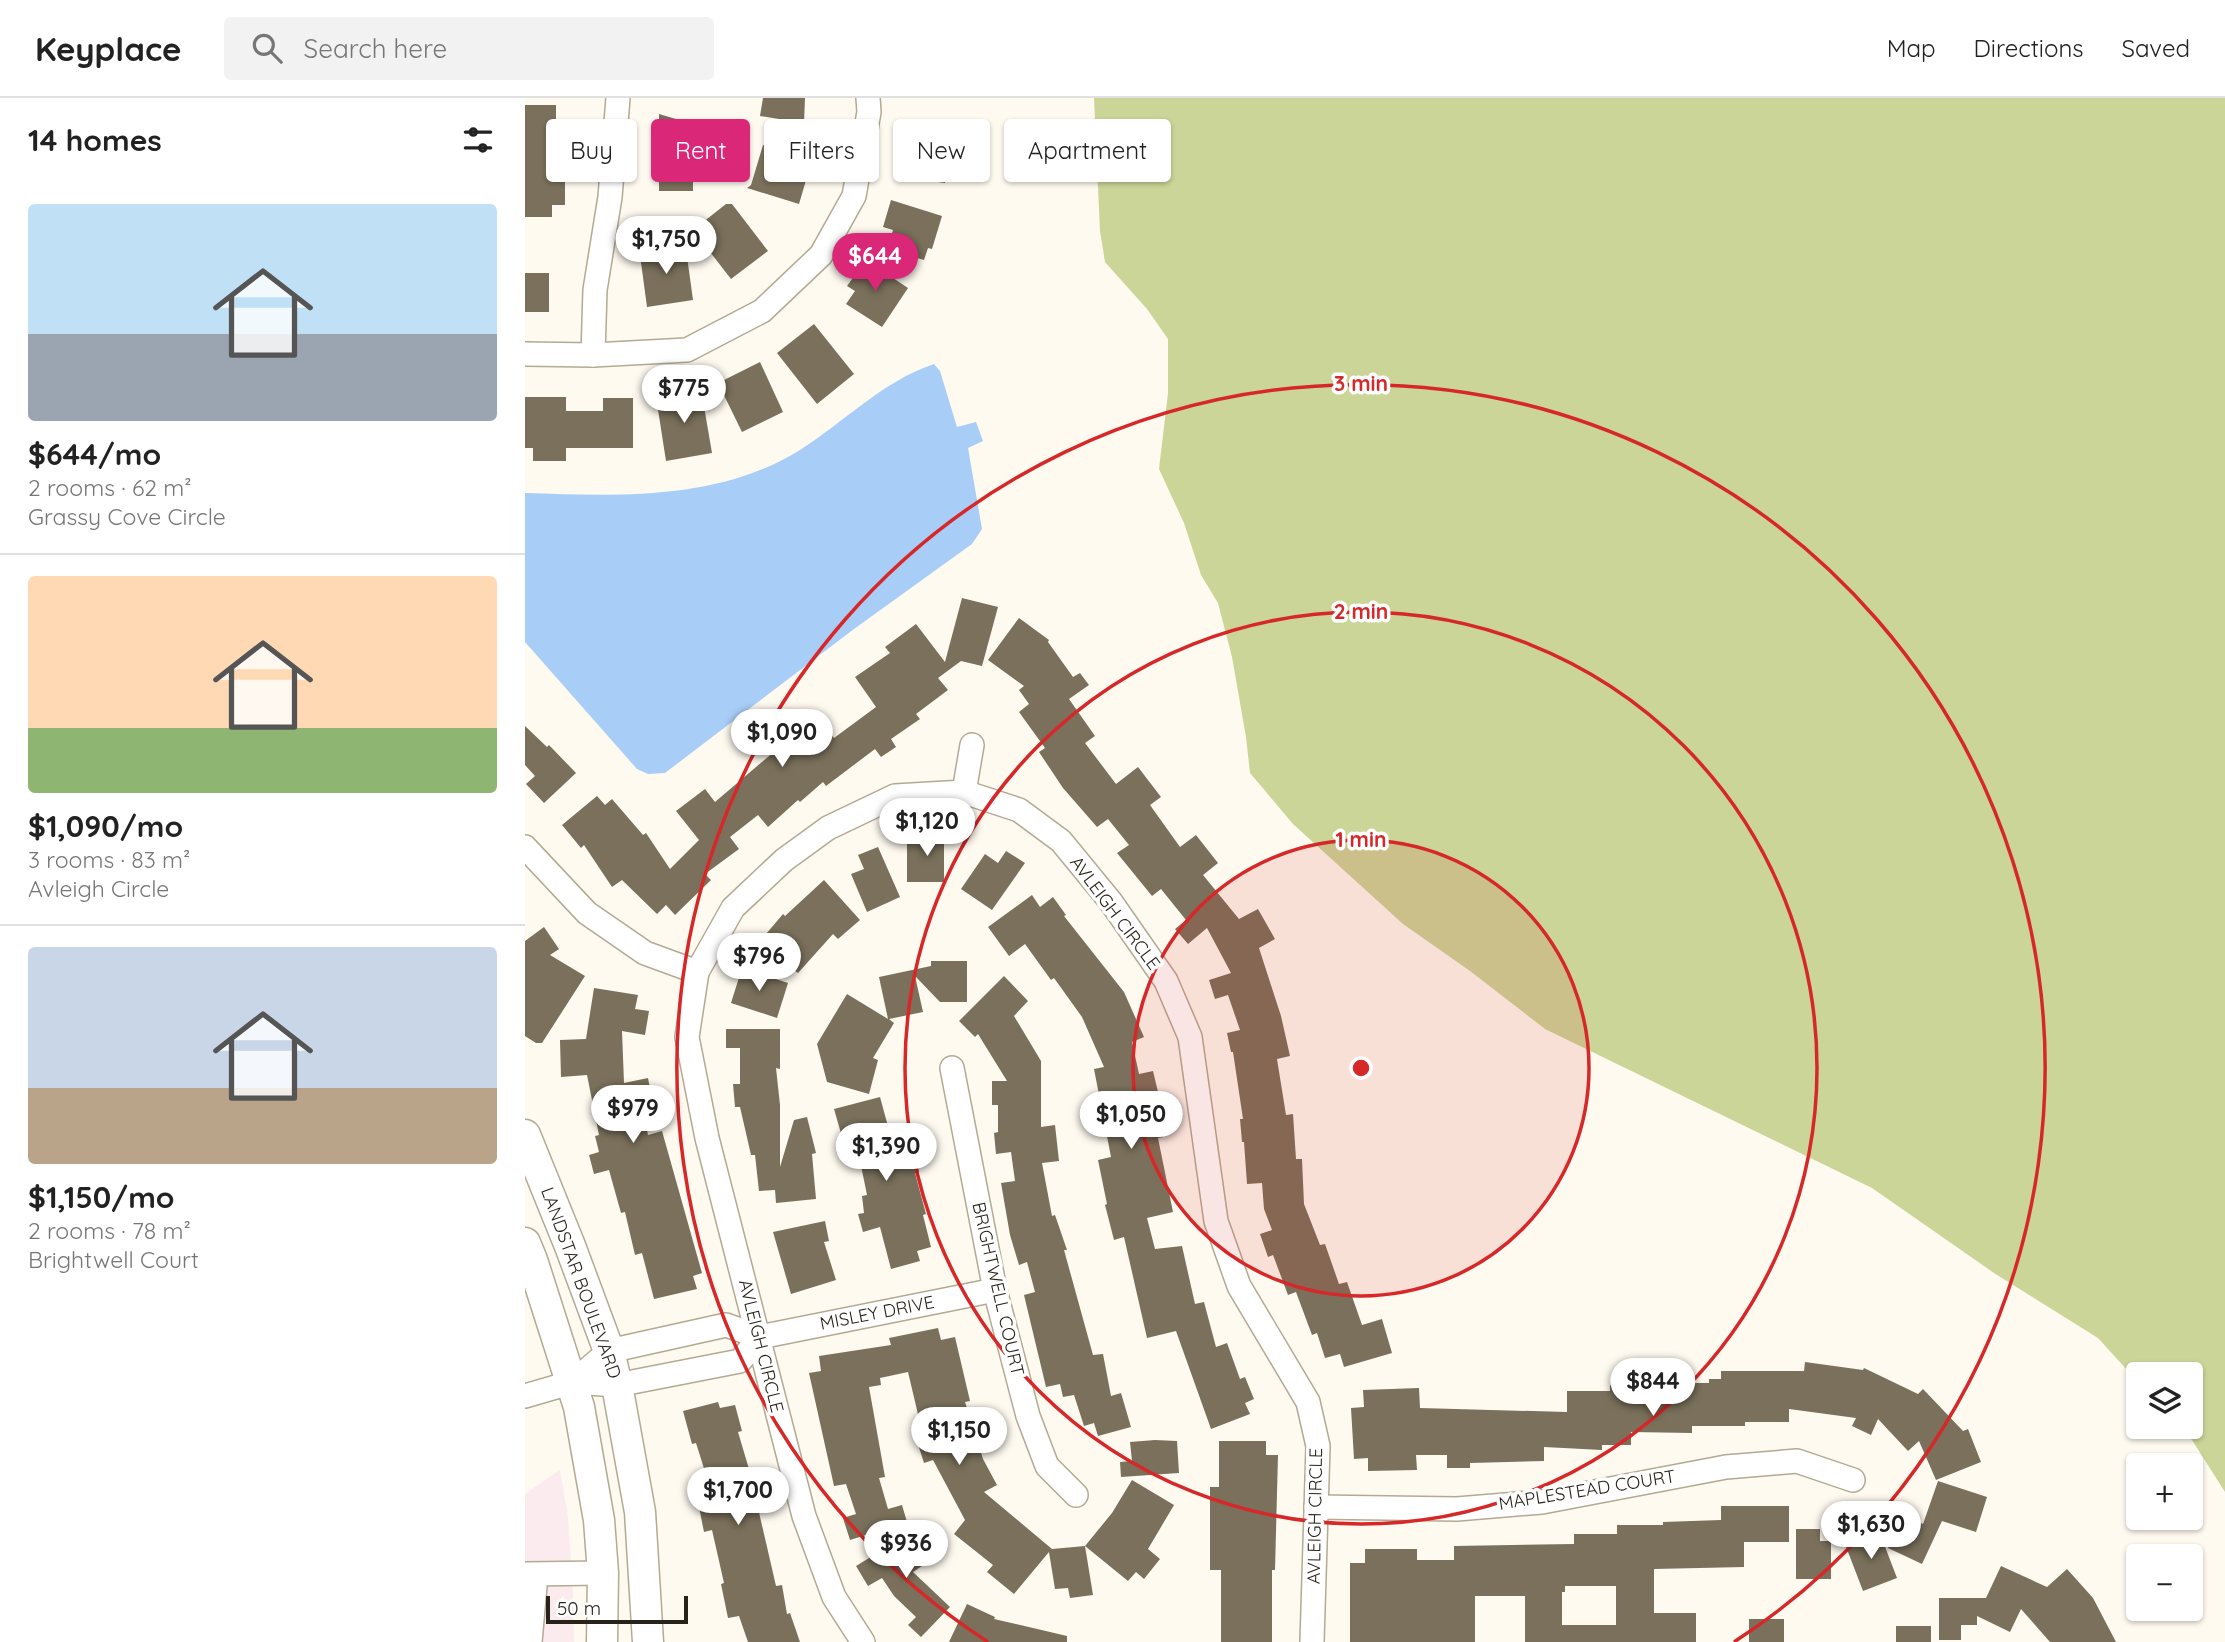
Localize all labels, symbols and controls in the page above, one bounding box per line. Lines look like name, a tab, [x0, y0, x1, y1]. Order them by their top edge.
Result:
search box	[224, 17, 714, 80]
text: Keyplace	[35, 28, 182, 69]
icon: search	[248, 29, 286, 67]
text: Search here	[304, 32, 447, 65]
text: Map	[1887, 33, 1936, 63]
text: Directions	[1974, 33, 2084, 63]
text: Saved	[2122, 33, 2190, 63]
chip: Buy	[546, 119, 637, 182]
chip: Rent	[651, 119, 750, 182]
chip: Filters	[764, 119, 879, 182]
chip: New	[893, 119, 990, 182]
chip: Apartment	[1004, 119, 1171, 182]
text: 14 homes	[28, 121, 162, 159]
icon: filters	[459, 121, 497, 159]
pin: $1,750	[609, 216, 723, 276]
text: $1,750	[632, 224, 701, 253]
pin: $644	[834, 234, 916, 293]
text: $644	[848, 241, 902, 270]
icon: home	[200, 250, 326, 376]
pin: $775	[643, 366, 725, 425]
text: 3 min	[1334, 370, 1388, 396]
text: $775	[658, 373, 710, 402]
text: $644/mo	[28, 435, 161, 473]
text: 2 rooms · 62 m²	[28, 473, 192, 502]
text: Grassy Cove Circle	[28, 502, 226, 531]
text: 2 min	[1334, 598, 1388, 624]
icon: home	[200, 622, 326, 748]
pin: $1,090	[725, 710, 839, 769]
text: $1,090	[747, 717, 817, 746]
pin: $1,120	[870, 798, 984, 858]
text: $1,120	[895, 806, 959, 835]
text: $1,090/mo	[28, 807, 183, 845]
text: 1 min	[1336, 826, 1386, 852]
text: 3 rooms · 83 m²	[28, 845, 190, 874]
street label: AVLEIGH CIRCLE	[1065, 851, 1166, 974]
text: Avleigh Circle	[28, 874, 169, 903]
pin: $796	[718, 934, 800, 993]
text: $796	[733, 941, 785, 970]
icon: home	[200, 993, 326, 1119]
centre of rings	[1349, 1056, 1373, 1080]
pin: $979	[592, 1086, 674, 1145]
pin: $1,050	[1074, 1091, 1188, 1151]
text: $979	[607, 1093, 659, 1122]
text: $1,050	[1096, 1099, 1166, 1128]
pin: $1,390	[829, 1124, 943, 1183]
text: $1,390	[852, 1131, 920, 1160]
text: $1,150/mo	[28, 1178, 175, 1216]
street label: LANDSTAR BOULEVARD	[536, 1184, 627, 1382]
street label: BRIGHTWELL COURT	[967, 1200, 1030, 1378]
text: 2 rooms · 78 m²	[28, 1216, 191, 1245]
text: Brightwell Court	[28, 1245, 199, 1274]
street label: AVLEIGH CIRCLE	[734, 1277, 789, 1415]
street label: MISLEY DRIVE	[818, 1290, 936, 1335]
pin: $844	[1612, 1358, 1694, 1418]
map controls	[2126, 1362, 2203, 1621]
button: layers	[2126, 1362, 2203, 1439]
text: $844	[1626, 1366, 1680, 1395]
pin: $1,150	[902, 1408, 1016, 1467]
text: $1,150	[927, 1415, 991, 1444]
street label: AVLEIGH CIRCLE	[1302, 1448, 1327, 1584]
button: +	[2126, 1453, 2203, 1530]
street label: MAPLESTEAD COURT	[1497, 1464, 1677, 1515]
pin: $1,700	[681, 1468, 795, 1527]
text: $1,700	[703, 1475, 773, 1504]
pin: $1,630	[1814, 1502, 1928, 1561]
text: $1,630	[1837, 1509, 1905, 1538]
pin: $936	[865, 1520, 947, 1580]
text: $936	[880, 1528, 932, 1557]
button: −	[2126, 1544, 2203, 1621]
scale bar	[546, 1593, 688, 1625]
text: 50 m	[557, 1596, 601, 1620]

